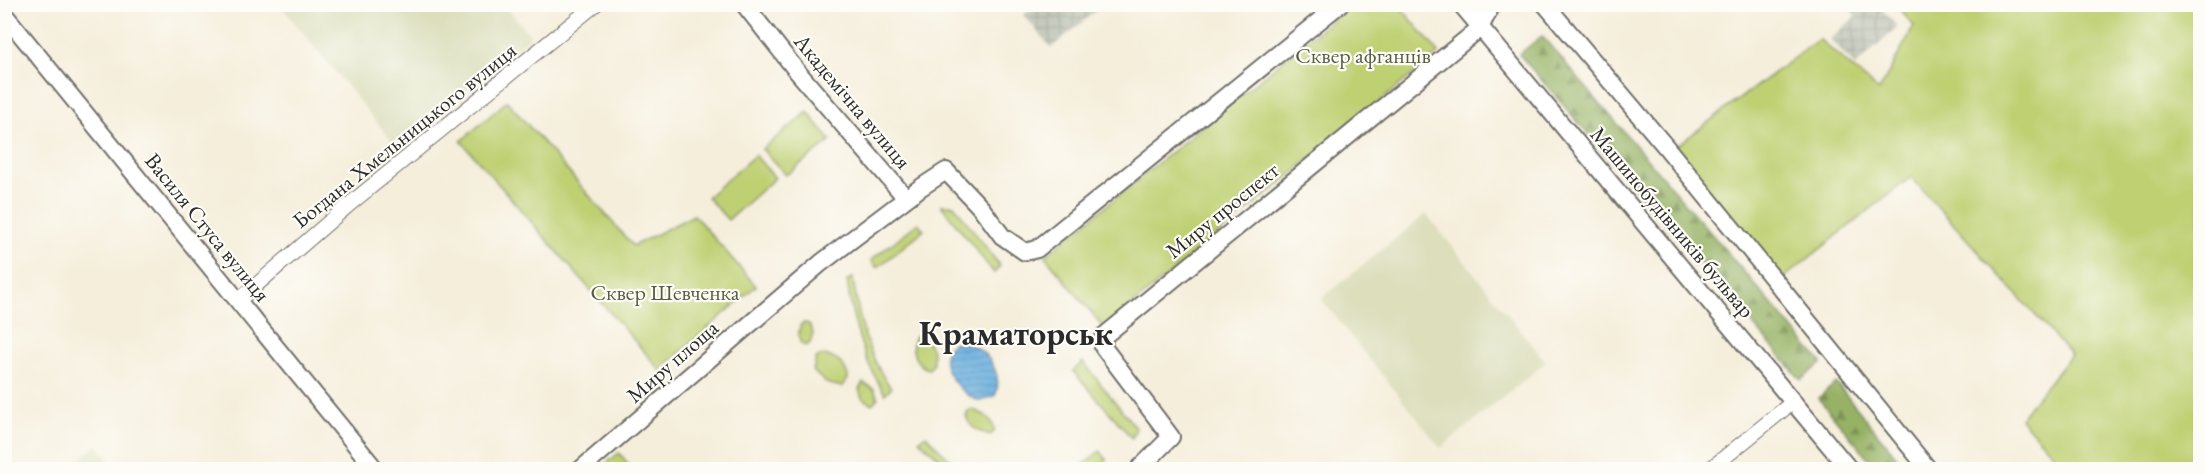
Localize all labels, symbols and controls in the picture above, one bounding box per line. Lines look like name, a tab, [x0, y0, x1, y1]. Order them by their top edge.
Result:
street label: Академічна вулиця	[787, 27, 918, 175]
street label: Богдана Хмельницького вулиця	[286, 36, 522, 235]
park label: Сквер афганців	[1295, 41, 1431, 70]
street label: Машинобудівників бульвар	[1584, 121, 1761, 324]
street label: Василя Стуса вулиця	[139, 147, 277, 308]
street label: Миру проспект	[1160, 156, 1285, 265]
park label: Сквер Шевченка	[590, 278, 740, 307]
district label: Краматорськ	[919, 311, 1113, 355]
street label: Миру площа	[620, 313, 725, 409]

